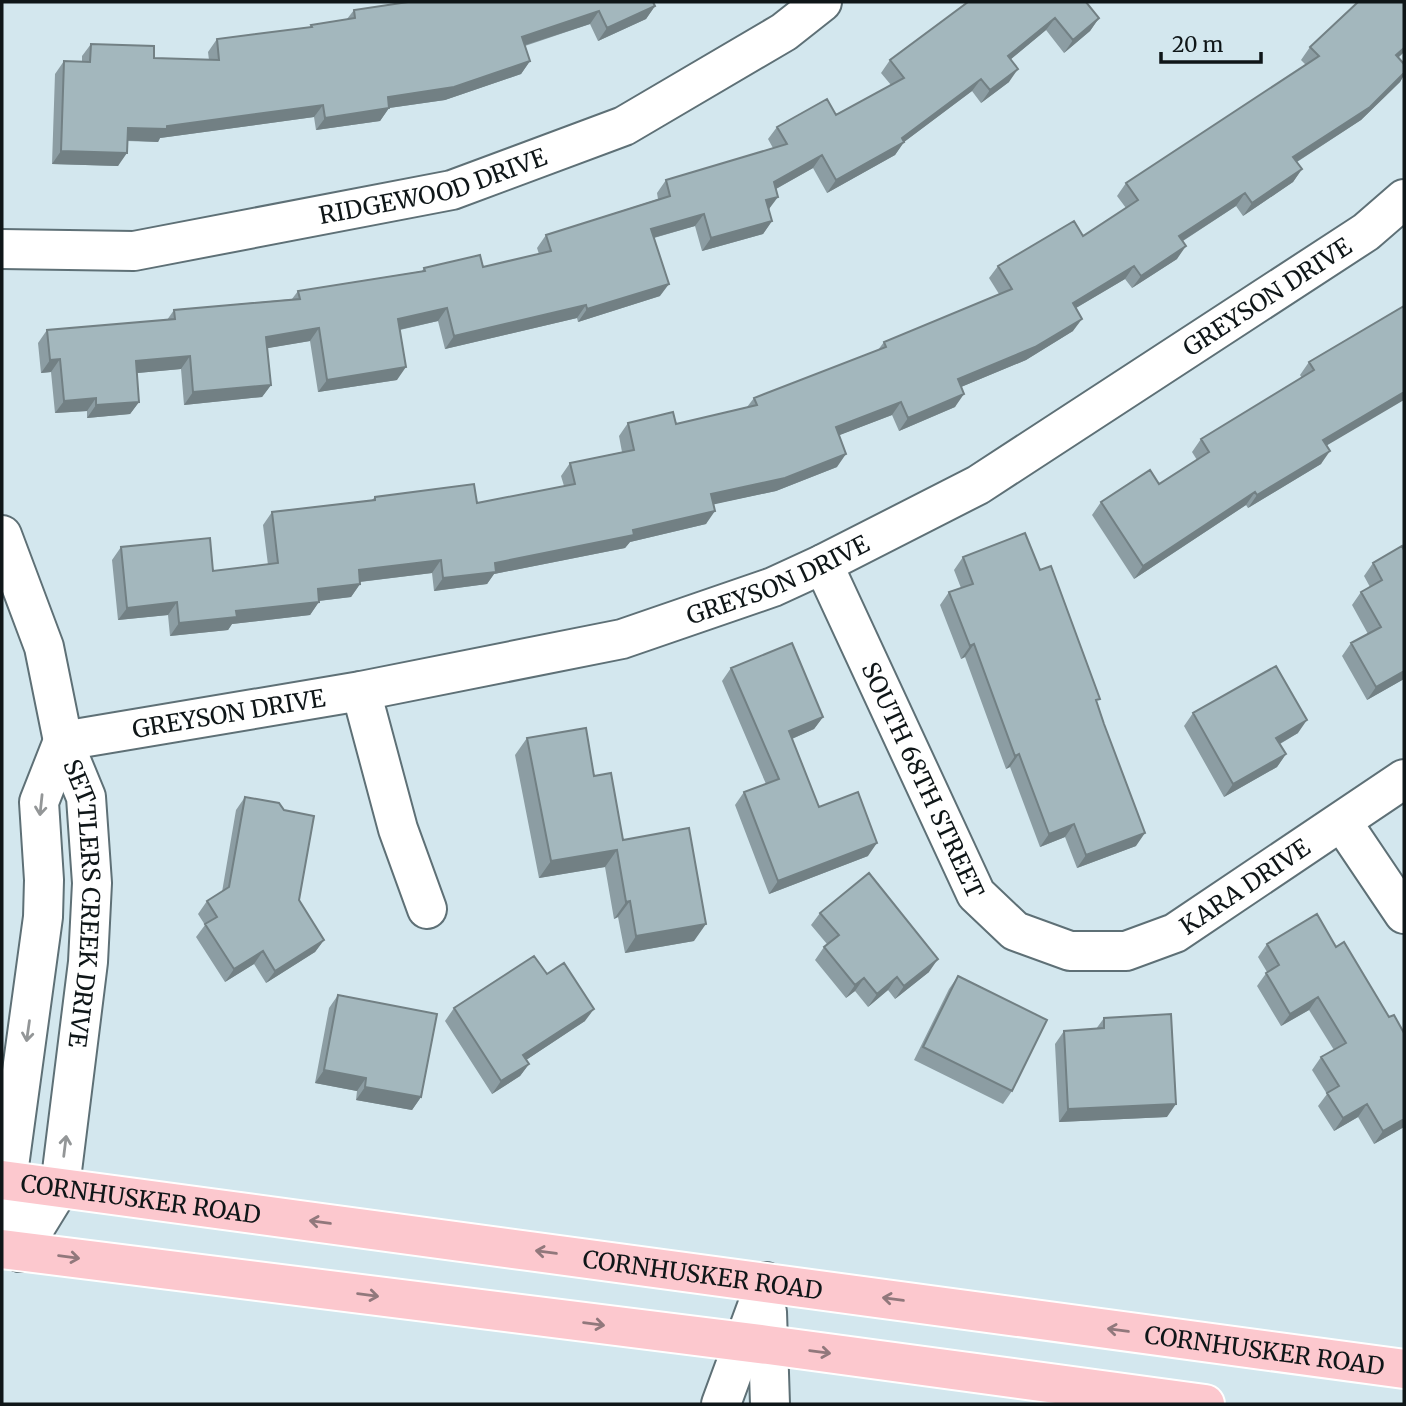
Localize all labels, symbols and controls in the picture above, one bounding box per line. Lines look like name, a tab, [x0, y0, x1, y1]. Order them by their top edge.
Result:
scale bar	[1161, 21, 1261, 65]
text: 20 m	[1172, 31, 1224, 58]
street label: RIDGEWOOD DRIVE	[316, 140, 552, 231]
street label: GREYSON DRIVE	[1177, 230, 1358, 363]
street label: GREYSON DRIVE	[682, 527, 875, 631]
street label: SOUTH 68TH STREET	[855, 657, 991, 903]
street label: GREYSON DRIVE	[130, 682, 328, 745]
street label: SETTLERS CREEK DRIVE	[57, 754, 108, 1050]
one-way arrow	[34, 793, 47, 816]
street label: KARA DRIVE	[1174, 831, 1316, 941]
one-way arrow	[22, 1019, 35, 1042]
one-way arrow	[58, 1135, 71, 1157]
street label: CORNHUSKER ROAD	[19, 1167, 263, 1230]
one-way arrow	[309, 1215, 332, 1228]
street label: CORNHUSKER ROAD	[581, 1243, 824, 1306]
one-way arrow	[535, 1246, 558, 1259]
one-way arrow	[58, 1251, 80, 1264]
one-way arrow	[356, 1289, 379, 1302]
one-way arrow	[882, 1293, 905, 1306]
one-way arrow	[582, 1317, 605, 1330]
street label: CORNHUSKER ROAD	[1143, 1319, 1386, 1382]
one-way arrow	[1107, 1323, 1130, 1336]
one-way arrow	[808, 1346, 830, 1359]

